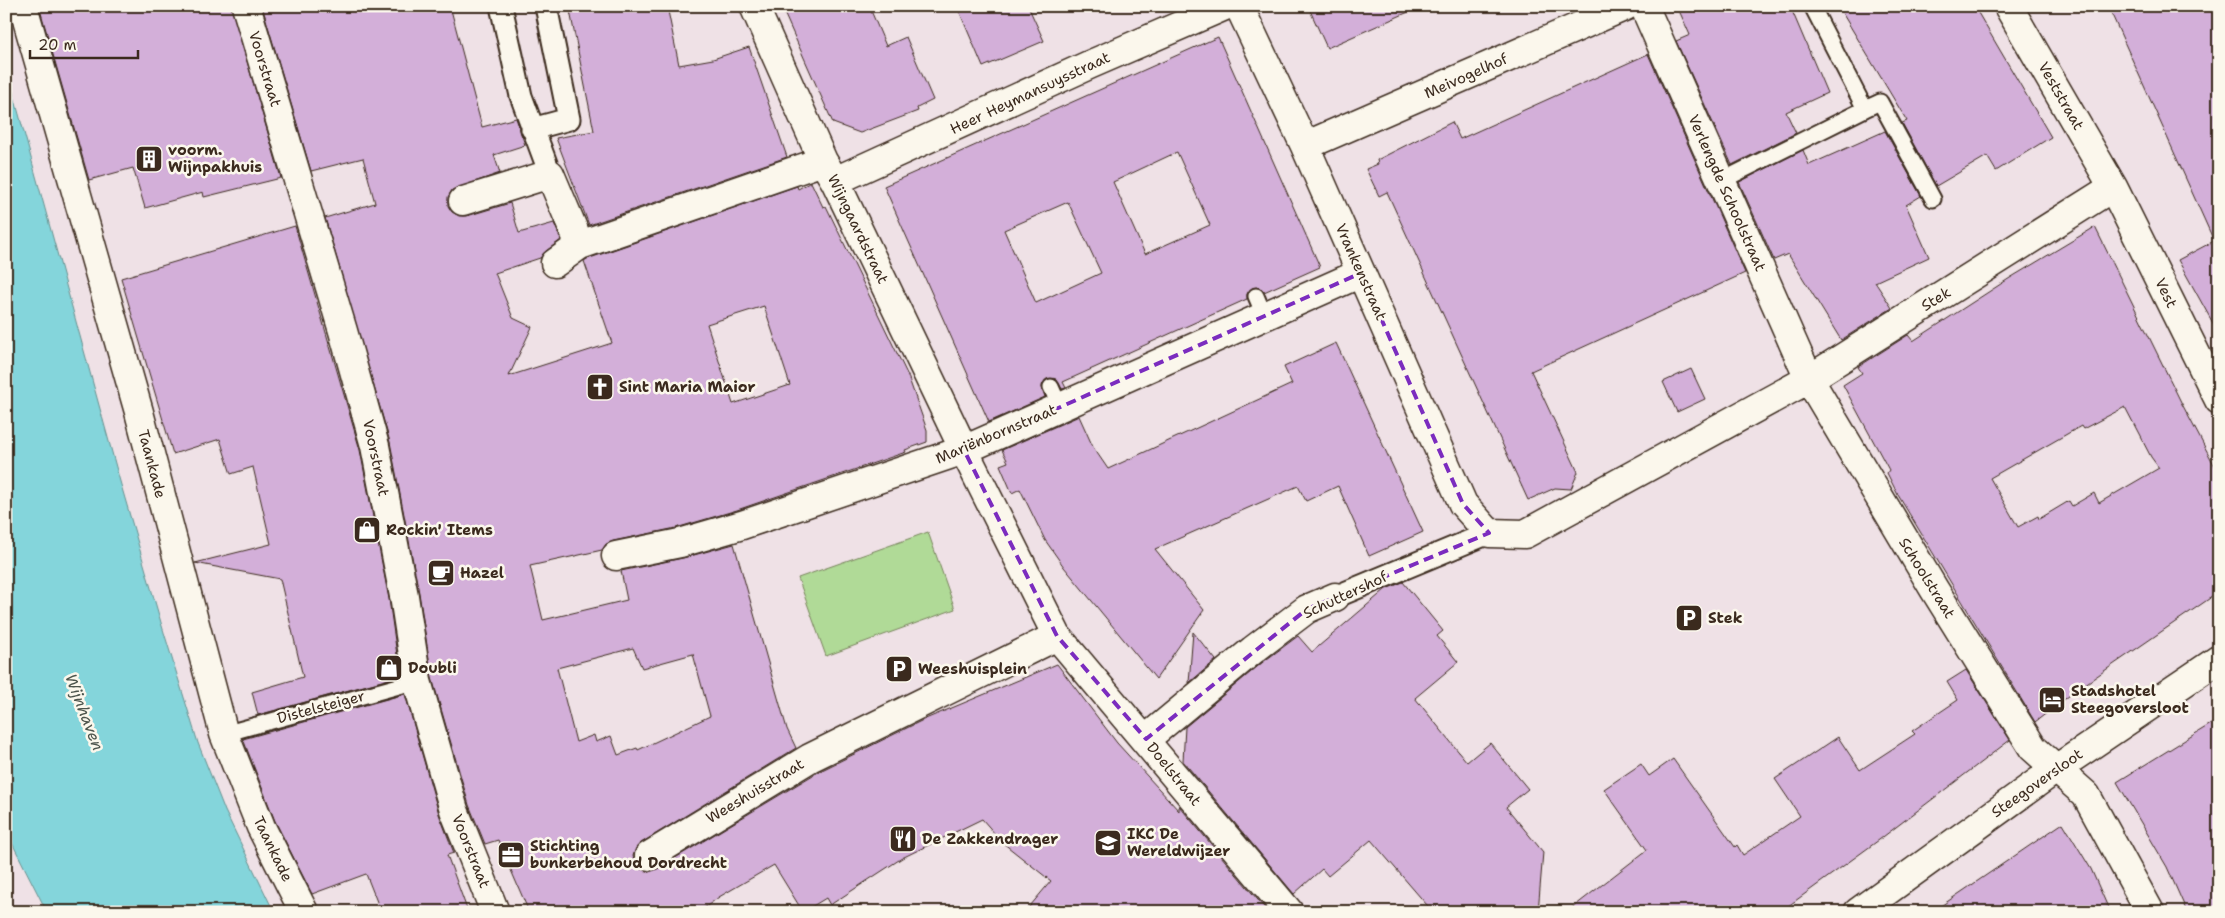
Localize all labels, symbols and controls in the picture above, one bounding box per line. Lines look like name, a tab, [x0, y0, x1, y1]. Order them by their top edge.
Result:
scale bar	[30, 28, 138, 60]
street label: Voorstraat	[244, 29, 286, 109]
text: 20 m	[38, 35, 77, 55]
street label: Heer Heymansuysstraat	[947, 47, 1113, 139]
street label: Meivogelhof	[1421, 48, 1511, 103]
street label: Veststraat	[2033, 58, 2089, 134]
street label: Verlengde Schoolstraat	[1683, 112, 1771, 274]
place label: voorm. Wijnpakhuis	[168, 140, 262, 177]
building icon: voorm. Wijnpakhuis	[134, 144, 164, 174]
street label: Wijngaardstraat	[823, 171, 893, 287]
street label: Vrankenstraat	[1331, 220, 1391, 324]
street label: Vest	[2150, 275, 2182, 311]
street label: Stek	[1917, 282, 1955, 316]
church icon: Sint Maria Maior	[585, 372, 615, 402]
place label: Sint Maria Maior	[619, 377, 756, 397]
street label: Mariënbornstraat	[932, 399, 1060, 469]
street label: Voorstraat	[358, 418, 394, 498]
street label: Taankade	[133, 427, 171, 501]
shop icon: Rockin' Items	[352, 515, 382, 545]
place label: Rockin' Items	[386, 520, 493, 540]
street label: Schoolstraat	[1894, 534, 1960, 622]
cafe icon: Hazel	[426, 558, 456, 588]
place label: Hazel	[460, 563, 504, 583]
street label: Schuttershof	[1300, 566, 1391, 623]
parking icon: Stek	[1674, 603, 1704, 633]
place label: Stek	[1708, 608, 1743, 628]
shop icon: Doubli	[374, 653, 404, 683]
parking icon: Weeshuisplein	[884, 654, 914, 684]
place label: Doubli	[408, 658, 457, 678]
place label: Weeshuisplein	[918, 659, 1027, 679]
water label: Wijnhaven	[60, 671, 109, 753]
place label: Stadshotel Steegoversloot	[2071, 681, 2189, 718]
hotel icon: Stadshotel Steegoversloot	[2037, 685, 2067, 715]
street label: Distelsteiger	[275, 686, 367, 728]
street label: Doelstraat	[1142, 738, 1206, 810]
street label: Steegoversloot	[1987, 744, 2087, 822]
street label: Weeshuisstraat	[702, 754, 808, 828]
street label: Voorstraat	[447, 811, 495, 891]
street label: Taankade	[249, 813, 297, 885]
restaurant icon: De Zakkendrager	[888, 824, 918, 854]
place label: IKC De Wereldwijzer	[1127, 824, 1230, 861]
school or university icon: IKC De Wereldwijzer	[1093, 828, 1123, 858]
place label: De Zakkendrager	[922, 829, 1058, 849]
place label: Stichting bunkerbehoud Dordrecht	[530, 836, 727, 873]
office icon: Stichting bunkerbehoud Dordrecht	[496, 840, 526, 870]

